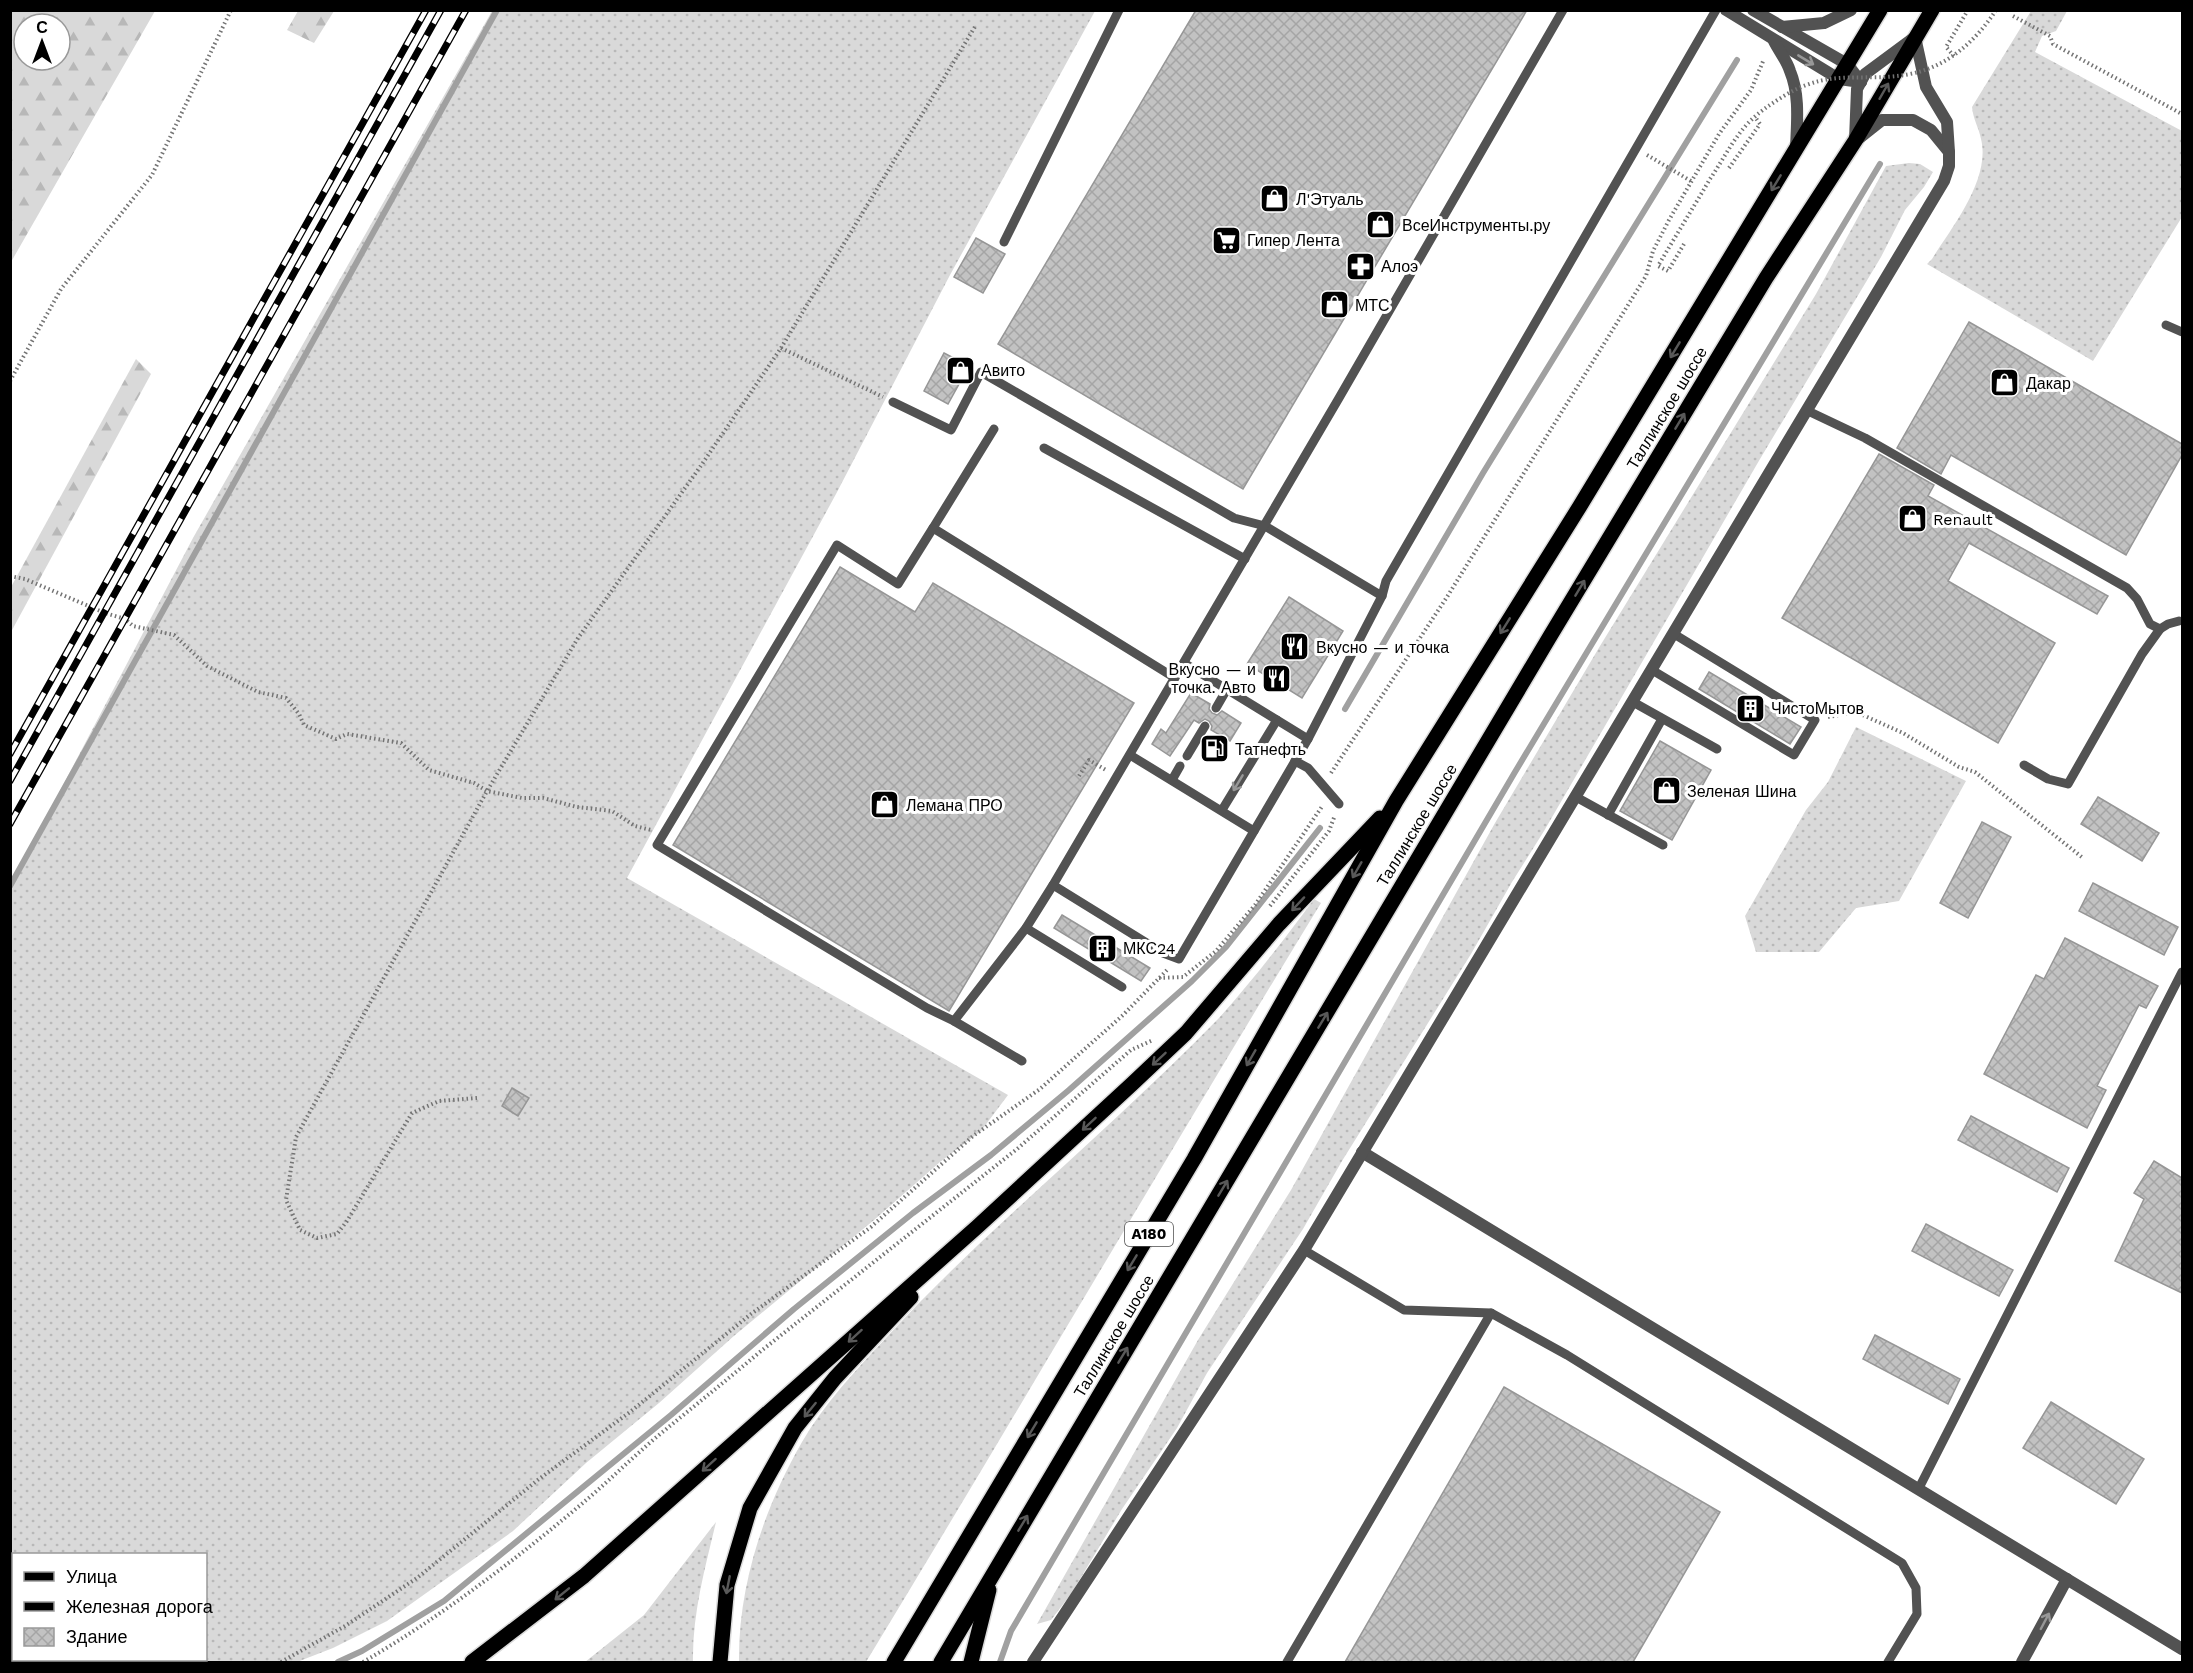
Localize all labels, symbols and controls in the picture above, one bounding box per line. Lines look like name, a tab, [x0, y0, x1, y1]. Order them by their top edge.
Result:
north arrow	[12, 12, 72, 72]
text: С	[36, 18, 48, 37]
one-way arrow	[1797, 54, 1814, 66]
one-way arrow	[1879, 83, 1891, 100]
one-way arrow	[1770, 174, 1782, 191]
shop icon: Л'Этуаль	[1259, 183, 1291, 215]
place label: Л'Этуаль	[1296, 190, 1364, 209]
shop icon: ВсеИнструменты.ру	[1365, 209, 1397, 241]
place label: ВсеИнструменты.ру	[1402, 216, 1550, 235]
supermarket icon: Гипер Лента	[1210, 224, 1242, 256]
place label: Гипер Лента	[1247, 231, 1340, 250]
pharmacy icon: Алоэ	[1344, 250, 1376, 282]
place label: Алоэ	[1381, 257, 1418, 276]
shop icon: МТС	[1318, 289, 1350, 321]
place label: МТС	[1355, 296, 1390, 315]
one-way arrow	[1669, 341, 1681, 358]
street label: Таллинское шоссе	[1623, 343, 1711, 473]
shop icon: Авито	[944, 354, 976, 386]
place label: Авито	[981, 361, 1025, 380]
shop icon: Дакар	[1989, 367, 2021, 399]
place label: Дакар	[2026, 374, 2071, 393]
one-way arrow	[1674, 413, 1686, 430]
shop icon: Renault	[1896, 503, 1928, 535]
place label: Renault	[1933, 510, 1993, 529]
one-way arrow	[1574, 580, 1586, 597]
one-way arrow	[1499, 618, 1511, 634]
restaurant icon: Вкусно — и точка	[1279, 631, 1311, 663]
place label: Вкусно — и точка	[1316, 638, 1449, 657]
place label: Вкусно — и точка. Авто	[1169, 660, 1256, 697]
restaurant icon: Вкусно — и точка. Авто	[1261, 662, 1293, 694]
building icon: ЧистоМытов	[1734, 692, 1766, 724]
place label: ЧистоМытов	[1771, 699, 1864, 718]
fuel station icon: Татнефть	[1198, 733, 1230, 765]
place label: Татнефть	[1235, 740, 1306, 759]
street label: Таллинское шоссе	[1373, 760, 1461, 890]
one-way arrow	[1232, 774, 1244, 791]
shop icon: Зеленая Шина	[1650, 775, 1682, 807]
place label: Зеленая Шина	[1687, 782, 1797, 801]
shop icon: Лемана ПРО	[869, 789, 901, 821]
place label: Лемана ПРО	[906, 796, 1003, 815]
one-way arrow	[1351, 861, 1363, 878]
one-way arrow	[1292, 896, 1306, 911]
building icon: МКС24	[1086, 932, 1118, 964]
place label: МКС24	[1123, 939, 1176, 958]
one-way arrow	[1317, 1012, 1329, 1029]
one-way arrow	[1245, 1049, 1257, 1066]
one-way arrow	[1152, 1051, 1167, 1065]
one-way arrow	[1082, 1116, 1097, 1131]
one-way arrow	[1217, 1180, 1229, 1197]
road number: A180	[1125, 1222, 1173, 1246]
one-way arrow	[1125, 1254, 1137, 1271]
street label: Таллинское шоссе	[1070, 1271, 1158, 1401]
one-way arrow	[847, 1329, 862, 1343]
one-way arrow	[1117, 1347, 1129, 1364]
one-way arrow	[803, 1402, 816, 1418]
one-way arrow	[1026, 1421, 1038, 1438]
one-way arrow	[702, 1458, 717, 1472]
one-way arrow	[1017, 1515, 1029, 1532]
legend	[12, 1553, 207, 1661]
text: Улица	[66, 1566, 118, 1587]
one-way arrow	[722, 1574, 733, 1594]
one-way arrow	[554, 1587, 570, 1600]
text: Железная дорога	[66, 1596, 214, 1617]
one-way arrow	[2040, 1612, 2051, 1630]
text: Здание	[66, 1626, 127, 1647]

